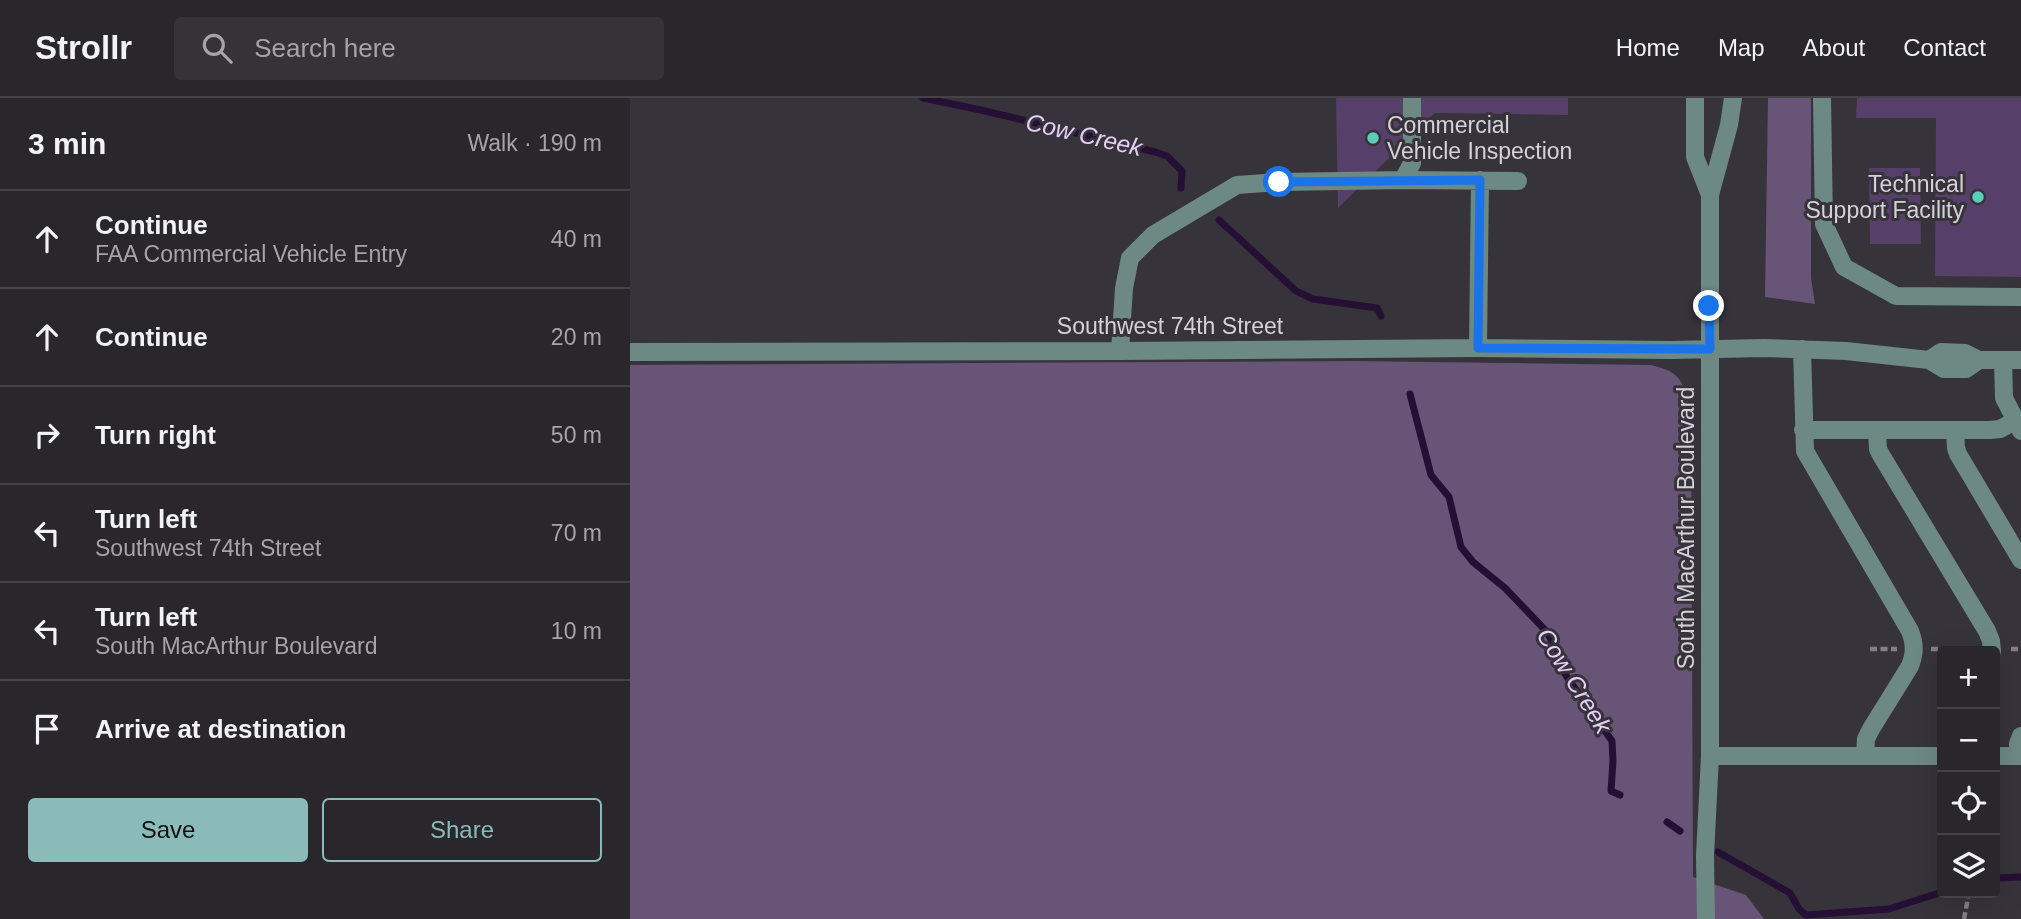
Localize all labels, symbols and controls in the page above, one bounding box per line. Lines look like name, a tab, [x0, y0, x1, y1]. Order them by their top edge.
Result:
search box	[174, 17, 664, 80]
text: Strollr	[35, 29, 132, 66]
icon: search	[198, 29, 236, 67]
text: Search here	[254, 33, 396, 63]
text: Home	[1616, 34, 1680, 61]
text: Map	[1718, 34, 1765, 61]
text: About	[1803, 34, 1865, 61]
text: Contact	[1903, 34, 1986, 61]
water label: Cow Creek	[1023, 108, 1147, 161]
place label: Commercial Vehicle Inspection	[1387, 112, 1572, 164]
text: 3 min	[28, 127, 106, 160]
text: Walk · 190 m	[467, 130, 602, 156]
marker: Commercial Vehicle Inspection	[1365, 130, 1381, 146]
route start	[1263, 166, 1294, 197]
place label: Technical Support Facility	[1805, 171, 1964, 223]
marker: Technical Support Facility	[1970, 189, 1986, 205]
text: Continue	[95, 210, 208, 240]
icon: ahead	[28, 220, 66, 258]
text: 40 m	[551, 226, 602, 252]
text: FAA Commercial Vehicle Entry	[95, 241, 407, 267]
route end	[1693, 290, 1724, 321]
street label: Southwest 74th Street	[1057, 313, 1284, 339]
icon: ahead	[28, 318, 66, 356]
text: Continue	[95, 322, 208, 352]
text: 20 m	[551, 324, 602, 350]
street label: South MacArthur Boulevard	[1673, 387, 1699, 669]
icon: right	[28, 416, 66, 454]
text: Turn right	[95, 420, 216, 450]
text: 50 m	[551, 422, 602, 448]
text: Turn left	[95, 504, 197, 534]
icon: left	[28, 514, 66, 552]
text: 70 m	[551, 520, 602, 546]
text: Southwest 74th Street	[95, 535, 321, 561]
text: Turn left	[95, 602, 197, 632]
icon: left	[28, 612, 66, 650]
text: 10 m	[551, 618, 602, 644]
water label: Cow Creek	[1532, 623, 1618, 740]
text: South MacArthur Boulevard	[95, 633, 378, 659]
map controls	[1937, 646, 2000, 898]
button: +	[1937, 646, 2000, 709]
button: −	[1937, 709, 2000, 772]
icon: arrive	[28, 710, 66, 748]
text: Arrive at destination	[95, 714, 346, 744]
button: locate	[1937, 772, 2000, 835]
button: Save	[28, 798, 308, 862]
button: Share	[322, 798, 602, 862]
button: layers	[1937, 835, 2000, 898]

